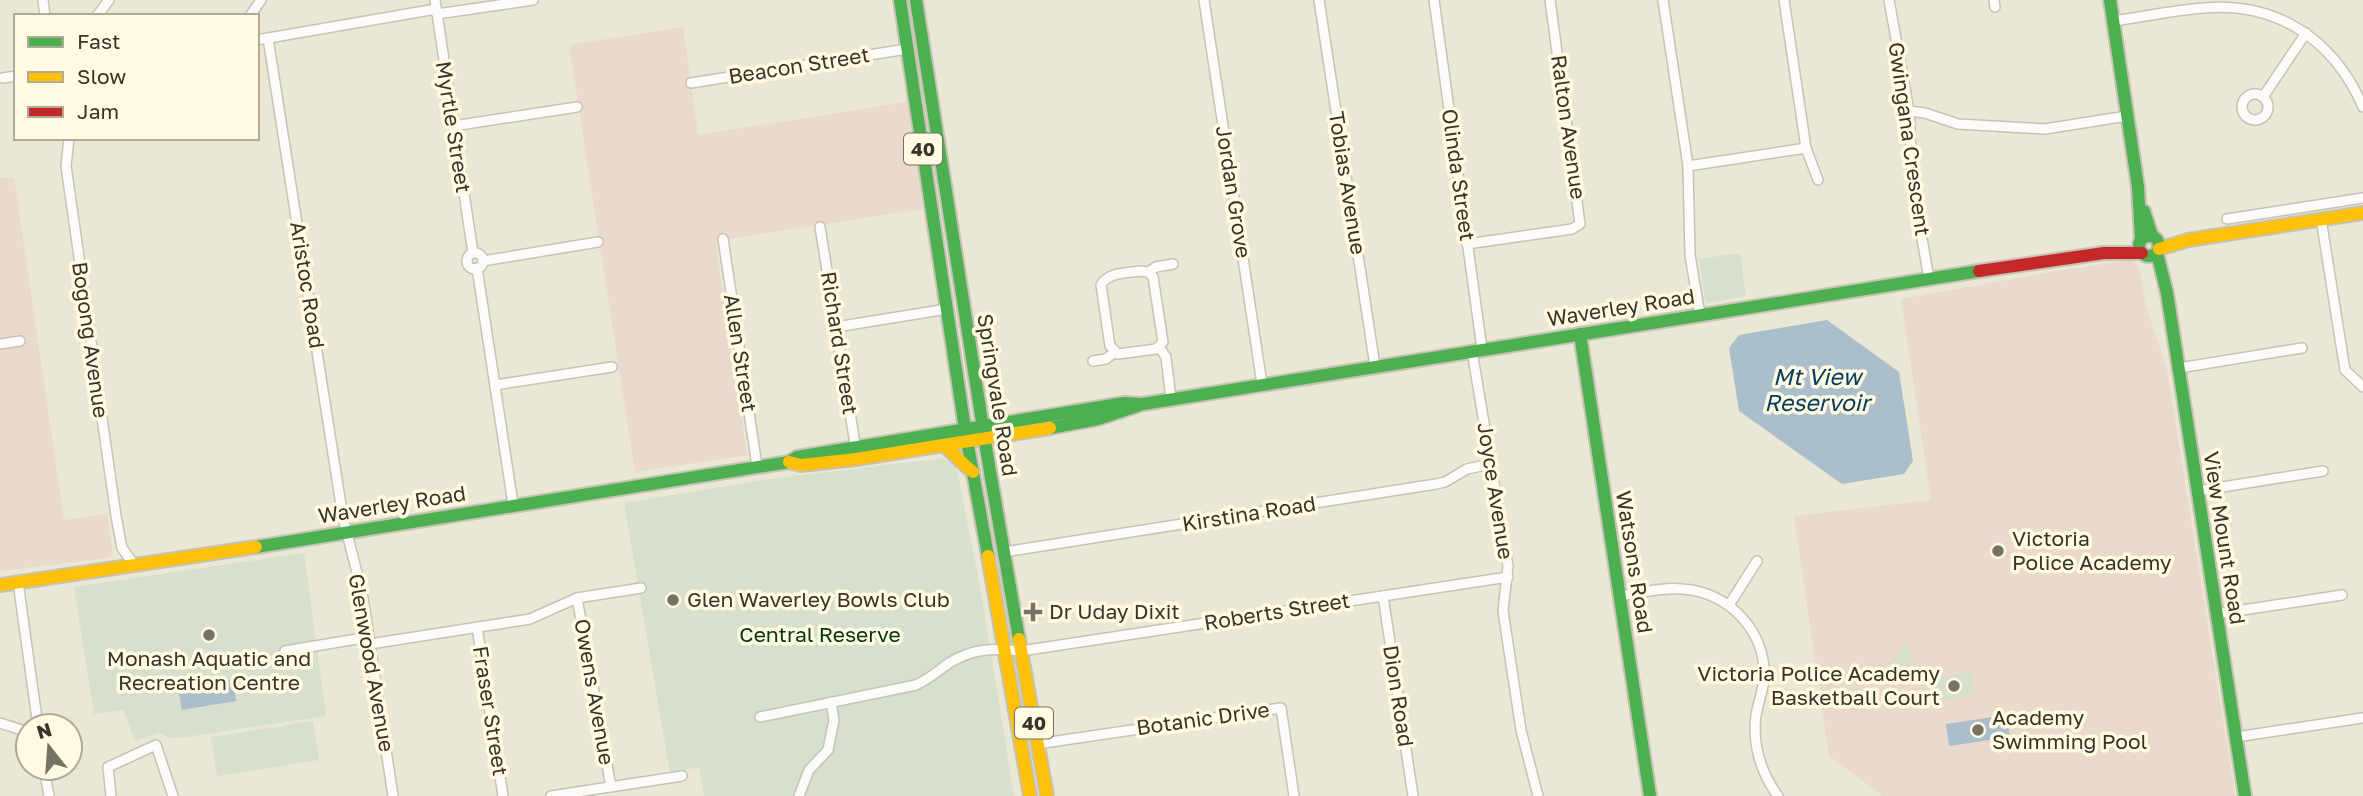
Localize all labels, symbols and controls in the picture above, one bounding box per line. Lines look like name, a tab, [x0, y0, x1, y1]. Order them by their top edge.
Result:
legend	[14, 14, 259, 140]
text: Fast	[77, 28, 120, 54]
street label: Gwingana Crescent	[1884, 40, 1936, 237]
street label: Beacon Street	[726, 41, 871, 89]
street label: Ralton Avenue	[1546, 53, 1592, 201]
street label: Myrtle Street	[431, 59, 477, 195]
text: Slow	[77, 63, 126, 89]
text: Jam	[77, 98, 119, 124]
street label: Olinda Street	[1437, 107, 1481, 243]
street label: Tobias Avenue	[1324, 109, 1372, 256]
street label: Jordan Grove	[1211, 124, 1257, 260]
road number: 40	[904, 134, 942, 164]
street label: Aristoc Road	[285, 220, 331, 350]
street label: Bogong Avenue	[67, 260, 115, 420]
street label: Richard Street	[816, 269, 864, 416]
street label: Waverley Road	[1545, 283, 1697, 332]
street label: Allen Street	[719, 292, 763, 414]
street label: Springvale Road	[972, 312, 1024, 478]
water label: Mt View Reservoir	[1764, 362, 1873, 416]
street label: Joyce Avenue	[1472, 421, 1520, 561]
street label: View Mount Road	[2198, 449, 2252, 626]
street label: Waverley Road	[316, 480, 468, 529]
street label: Watsons Road	[1611, 489, 1659, 635]
street label: Kirstina Road	[1180, 490, 1318, 536]
place label: Victoria Police Academy	[2012, 525, 2172, 575]
marker: Victoria Police Academy	[1990, 543, 2006, 559]
street label: Glenwood Avenue	[344, 572, 400, 754]
place label: Glen Waverley Bowls Club	[687, 586, 950, 612]
street label: Roberts Street	[1202, 587, 1352, 635]
marker: Glen Waverley Bowls Club	[665, 592, 681, 608]
place label: Dr Uday Dixit	[1049, 598, 1180, 624]
marker: Dr Uday Dixit	[1023, 602, 1043, 622]
street label: Owens Avenue	[569, 617, 621, 767]
park label: Central Reserve	[739, 621, 901, 647]
marker: Monash Aquatic and Recreation Centre	[201, 627, 217, 643]
street label: Dion Road	[1378, 643, 1420, 749]
street label: Fraser Street	[468, 644, 514, 778]
place label: Monash Aquatic and Recreation Centre	[107, 645, 311, 695]
place label: Victoria Police Academy Basketball Court	[1697, 660, 1940, 710]
marker: Victoria Police Academy Basketball Court	[1946, 678, 1962, 694]
street label: Botanic Drive	[1135, 696, 1271, 740]
place label: Academy Swimming Pool	[1992, 704, 2147, 754]
road number: 40	[1015, 708, 1053, 738]
north arrow	[14, 712, 84, 782]
text: N	[34, 717, 54, 743]
marker: Academy Swimming Pool	[1970, 722, 1986, 738]

